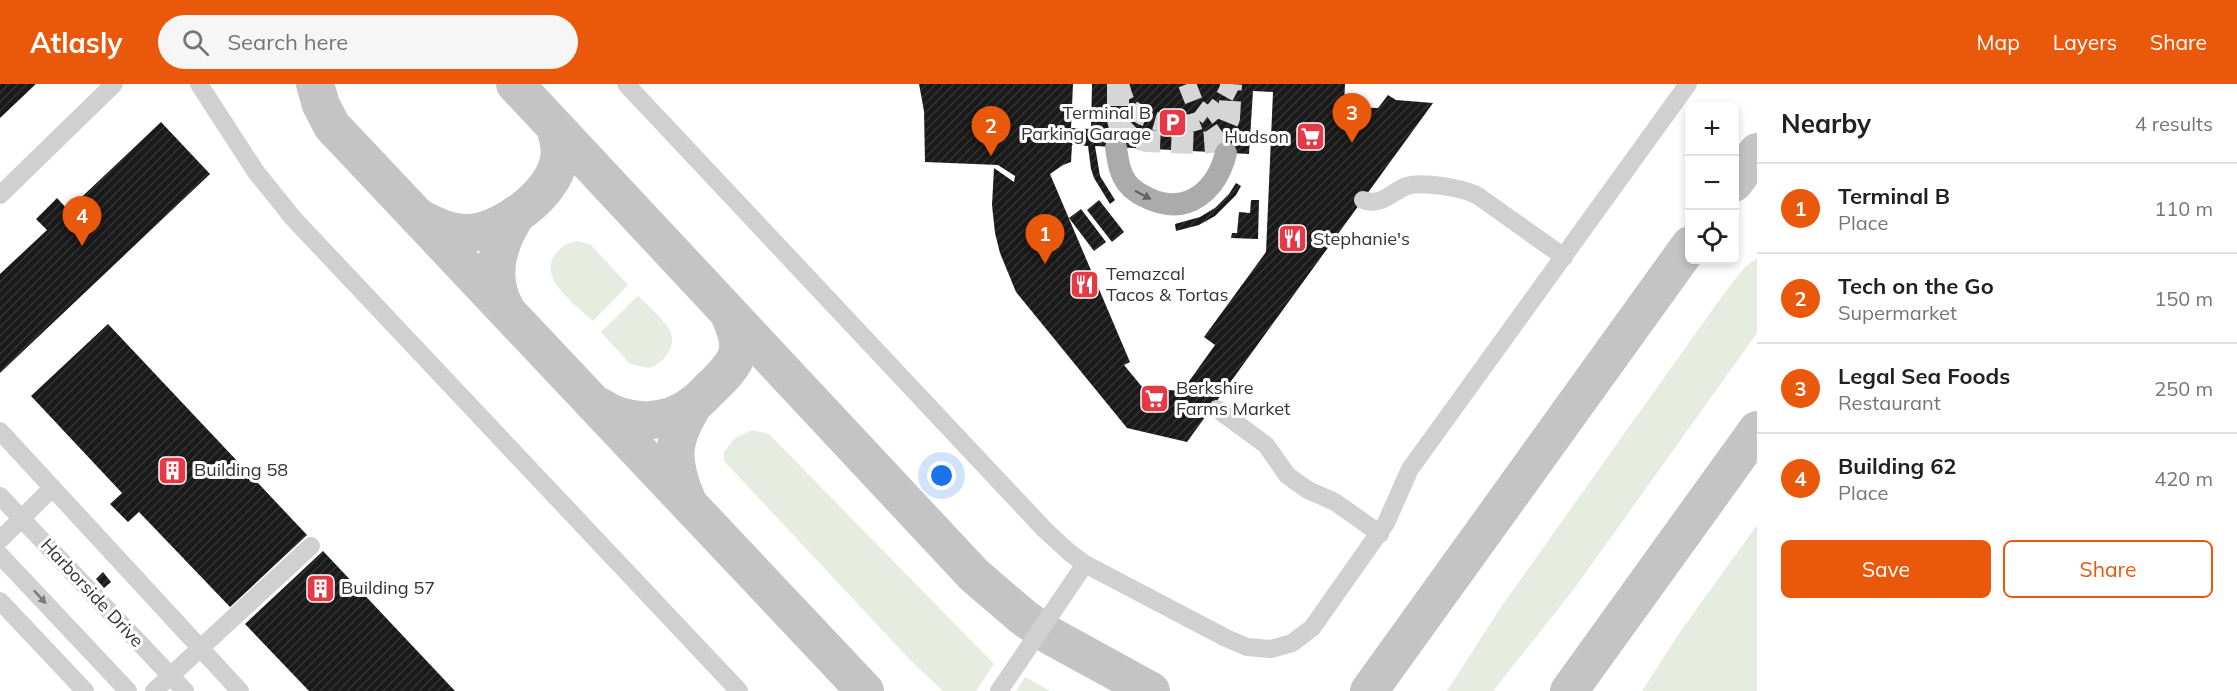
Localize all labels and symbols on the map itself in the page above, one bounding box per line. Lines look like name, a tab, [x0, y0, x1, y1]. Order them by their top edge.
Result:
pin: 3	[1332, 94, 1372, 143]
place label: Terminal B Parking Garage	[1021, 101, 1151, 145]
pin: 2	[972, 106, 1010, 156]
parking icon: Terminal B Parking Garage	[1156, 107, 1188, 139]
supermarket icon: Hudson	[1294, 121, 1326, 153]
place label: Hudson	[1224, 125, 1289, 148]
one-way arrow	[1135, 191, 1152, 200]
pin: 4	[62, 196, 101, 246]
pin: 1	[1026, 214, 1064, 264]
restaurant icon: Stephanie's	[1276, 223, 1308, 255]
place label: Stephanie's	[1313, 227, 1410, 250]
place label: Temazcal Tacos & Tortas	[1106, 262, 1229, 306]
restaurant icon: Temazcal Tacos & Tortas	[1069, 268, 1101, 300]
place label: Berkshire Farms Market	[1176, 376, 1290, 420]
supermarket icon: Berkshire Farms Market	[1139, 382, 1171, 414]
building icon: Building 58	[157, 454, 189, 486]
place label: Building 58	[194, 458, 288, 481]
your location	[927, 461, 956, 490]
street label: Harborside Drive	[36, 533, 149, 652]
building icon: Building 57	[304, 572, 336, 604]
place label: Building 57	[341, 576, 435, 599]
one-way arrow	[33, 590, 47, 605]

